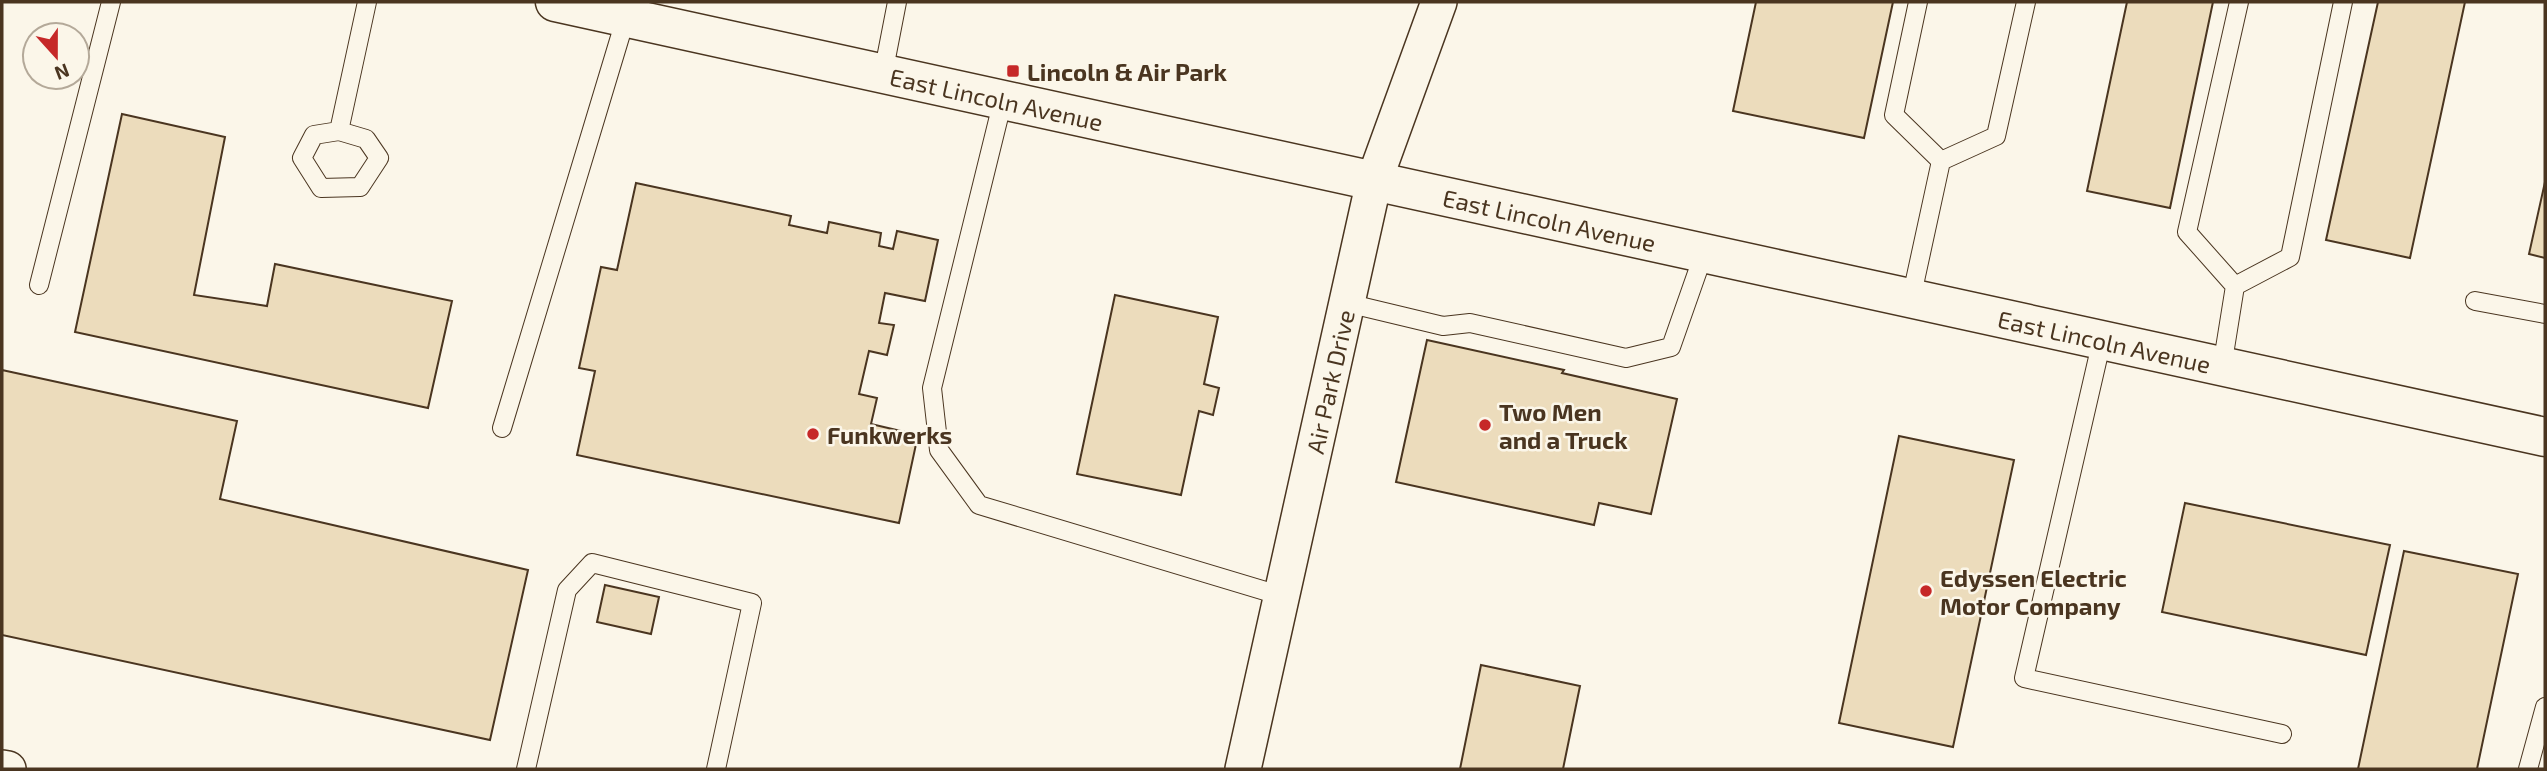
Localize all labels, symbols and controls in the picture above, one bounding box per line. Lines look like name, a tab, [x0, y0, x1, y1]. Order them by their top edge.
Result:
north arrow	[21, 21, 91, 91]
place label: Lincoln & Air Park	[1027, 57, 1228, 86]
text: N	[52, 59, 73, 86]
street label: East Lincoln Avenue	[887, 61, 1106, 136]
marker: Lincoln & Air Park	[1005, 63, 1021, 79]
street label: East Lincoln Avenue	[1440, 182, 1659, 257]
street label: East Lincoln Avenue	[1995, 303, 2214, 378]
street label: Air Park Drive	[1299, 307, 1359, 456]
place label: Two Men and a Truck	[1499, 397, 1628, 454]
marker: Two Men and a Truck	[1477, 417, 1493, 433]
place label: Funkwerks	[827, 420, 952, 449]
marker: Funkwerks	[805, 426, 821, 442]
place label: Edyssen Electric Motor Company	[1940, 563, 2127, 620]
marker: Edyssen Electric Motor Company	[1918, 583, 1934, 599]

